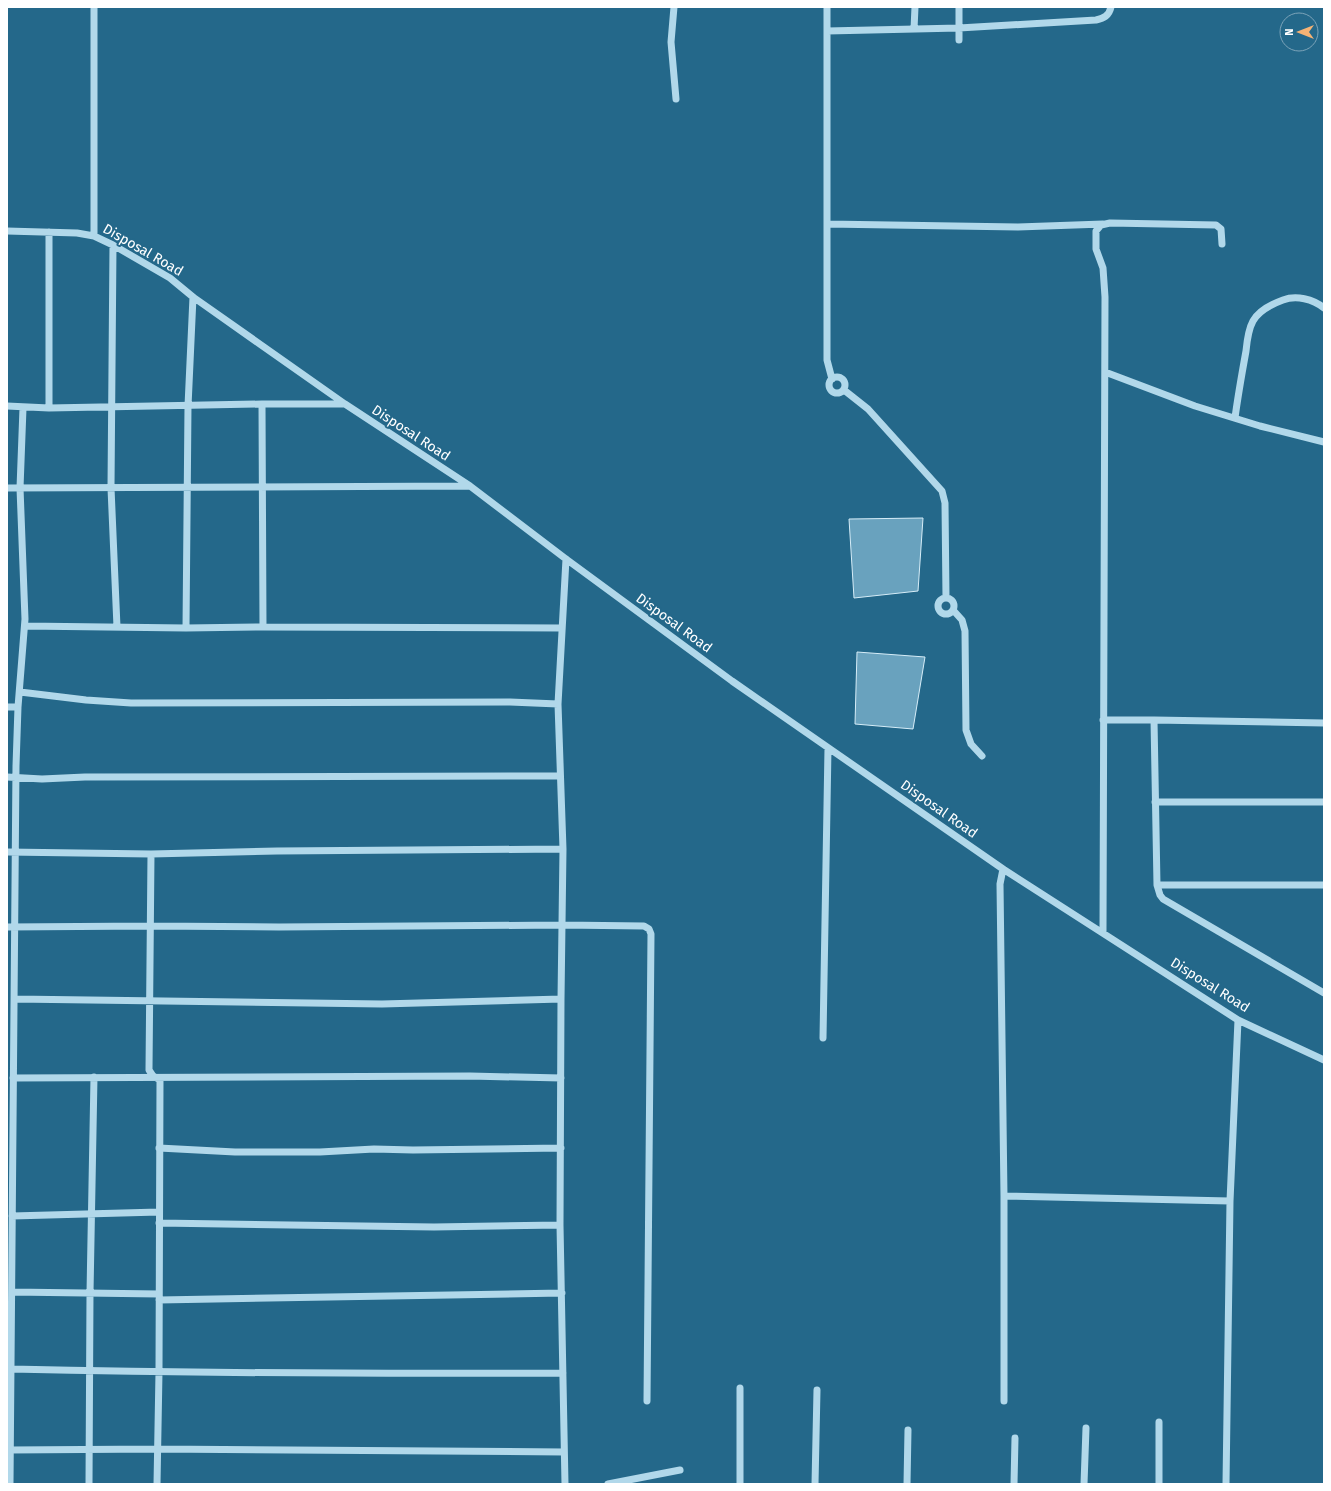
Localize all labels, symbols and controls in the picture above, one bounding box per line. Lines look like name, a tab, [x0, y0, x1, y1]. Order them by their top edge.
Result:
north arrow	[1279, 12, 1319, 52]
text: N	[1283, 28, 1296, 36]
street label: Disposal Road	[100, 220, 186, 280]
street label: Disposal Road	[369, 401, 453, 465]
street label: Disposal Road	[633, 590, 715, 656]
street label: Disposal Road	[897, 776, 981, 842]
street label: Disposal Road	[1167, 954, 1253, 1016]

